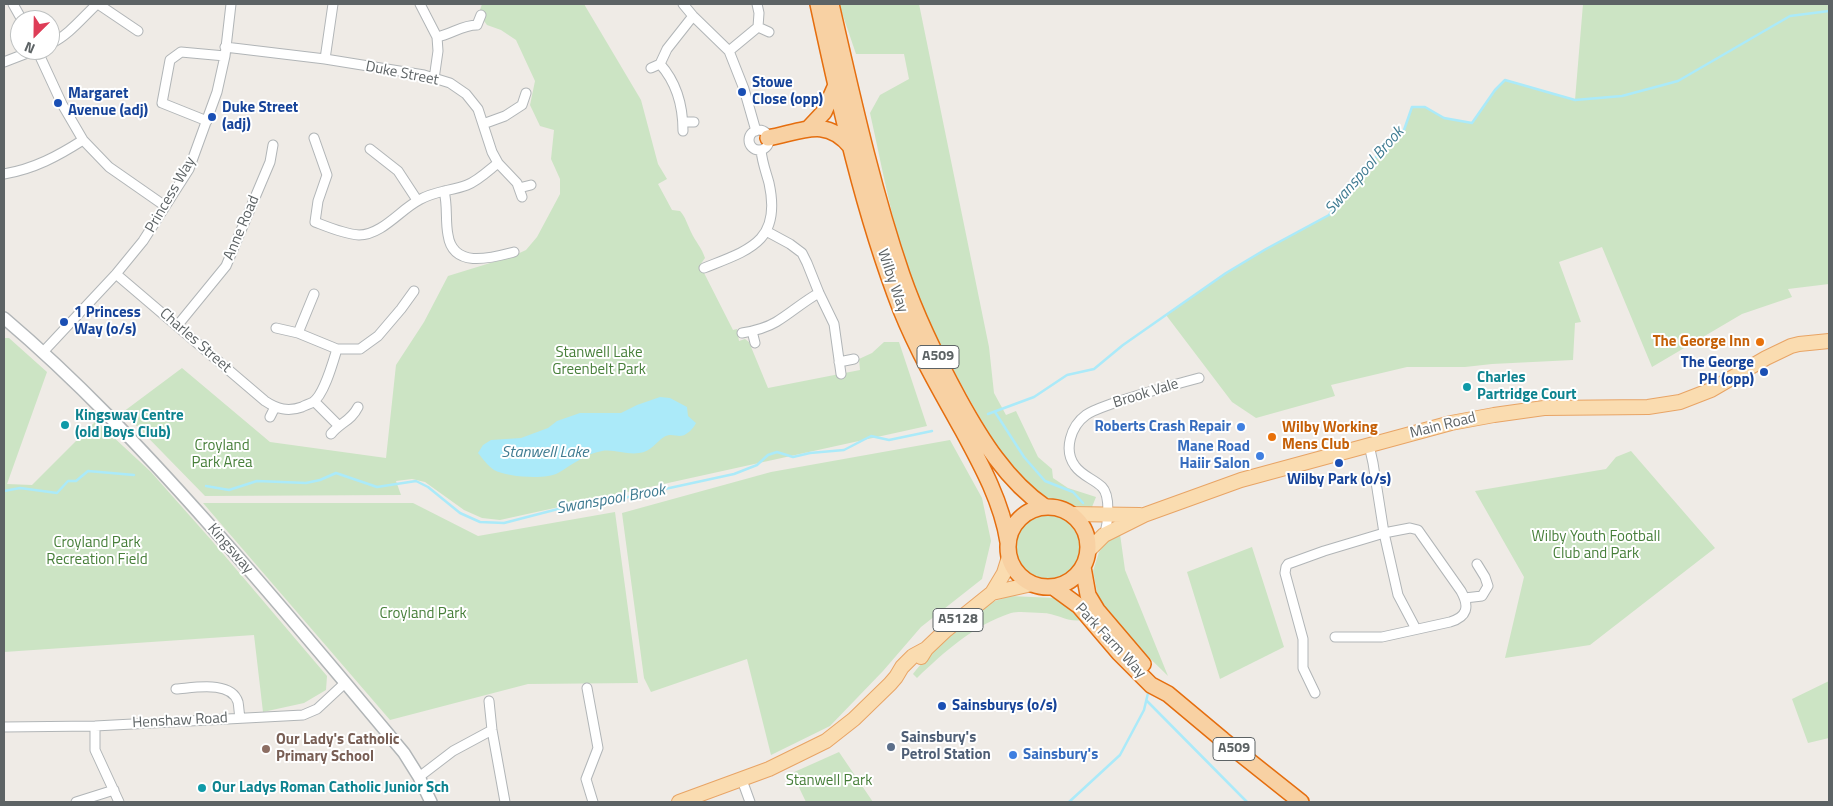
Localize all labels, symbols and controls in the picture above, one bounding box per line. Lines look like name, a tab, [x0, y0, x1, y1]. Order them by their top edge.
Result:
north arrow	[10, 10, 60, 60]
text: N	[21, 37, 38, 60]
street label: Duke Street	[364, 58, 440, 90]
place label: Stowe Close (opp)	[752, 74, 823, 109]
place label: Margaret Avenue (adj)	[68, 85, 148, 120]
marker: Stowe Close (opp)	[736, 86, 748, 98]
marker: Margaret Avenue (adj)	[52, 97, 64, 109]
place label: Duke Street (adj)	[222, 99, 298, 134]
marker: Duke Street (adj)	[206, 111, 218, 123]
water label: Swanspool Brook	[1322, 123, 1408, 219]
street label: Princess Way	[142, 154, 200, 236]
street label: Anne Road	[220, 193, 264, 263]
street label: Wilby Way	[873, 247, 911, 315]
place label: 1 Princess Way (o/s)	[74, 304, 141, 339]
street label: Charles Street	[156, 305, 234, 377]
marker: 1 Princess Way (o/s)	[58, 316, 70, 328]
place label: The George Inn	[1653, 333, 1750, 351]
marker: The George Inn	[1754, 336, 1766, 348]
park label: Stanwell Lake Greenbelt Park	[552, 344, 646, 379]
road number: A509	[917, 346, 959, 368]
place label: The George PH (opp)	[1681, 354, 1754, 389]
marker: The George PH (opp)	[1758, 366, 1770, 378]
place label: Charles Partridge Court	[1477, 369, 1576, 404]
street label: Brook Vale	[1111, 376, 1181, 412]
marker: Charles Partridge Court	[1461, 381, 1473, 393]
place label: Kingsway Centre (old Boys Club)	[75, 407, 184, 442]
street label: Main Road	[1408, 409, 1478, 443]
place label: Roberts Crash Repair	[1094, 418, 1231, 436]
marker: Kingsway Centre (old Boys Club)	[59, 419, 71, 431]
place label: Wilby Working Mens Club	[1282, 419, 1378, 454]
marker: Roberts Crash Repair	[1235, 421, 1247, 433]
marker: Wilby Working Mens Club	[1266, 431, 1278, 443]
park label: Croyland Park Area	[191, 437, 253, 472]
place label: Mane Road Haiir Salon	[1177, 438, 1250, 473]
water label: Stanwell Lake	[501, 443, 589, 463]
marker: Mane Road Haiir Salon	[1254, 450, 1266, 462]
marker: Wilby Park (o/s)	[1333, 457, 1345, 469]
place label: Wilby Park (o/s)	[1287, 471, 1391, 489]
water label: Swanspool Brook	[555, 481, 667, 519]
street label: Kingsway	[203, 520, 257, 578]
park label: Wilby Youth Football Club and Park	[1532, 528, 1660, 563]
park label: Croyland Park Recreation Field	[46, 534, 148, 569]
street label: Park Farm Way	[1071, 600, 1149, 682]
park label: Croyland Park	[379, 605, 467, 623]
road number: A5128	[933, 608, 983, 632]
place label: Sainsburys (o/s)	[952, 697, 1057, 715]
marker: Sainsburys (o/s)	[936, 700, 948, 712]
street label: Henshaw Road	[132, 710, 228, 732]
place label: Sainsbury's Petrol Station	[901, 729, 991, 764]
place label: Our Lady's Catholic Primary School	[276, 731, 400, 766]
road number: A509	[1213, 738, 1255, 761]
marker: Sainsbury's Petrol Station	[885, 741, 897, 753]
marker: Our Lady's Catholic Primary School	[260, 743, 272, 755]
place label: Sainsbury's	[1023, 746, 1098, 764]
marker: Sainsbury's	[1007, 749, 1019, 761]
park label: Stanwell Park	[786, 772, 872, 790]
place label: Our Ladys Roman Catholic Junior Sch	[212, 779, 449, 797]
marker: Our Ladys Roman Catholic Junior Sch	[196, 782, 208, 794]

